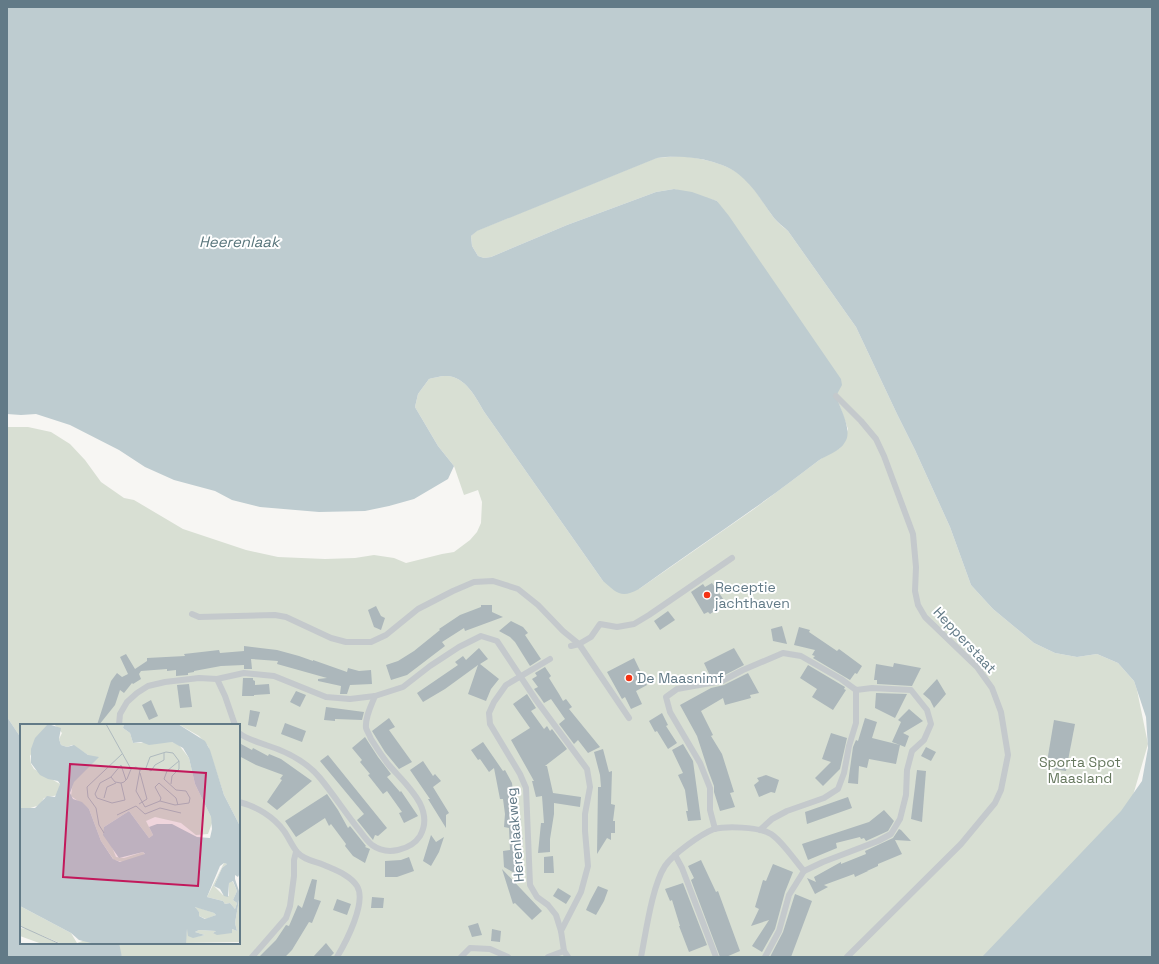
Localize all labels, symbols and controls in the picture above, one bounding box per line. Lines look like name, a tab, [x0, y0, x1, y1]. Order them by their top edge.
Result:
water label: Heerenlaak	[199, 232, 281, 251]
place label: Receptie jachthaven	[714, 578, 790, 612]
marker: Receptie jachthaven	[702, 590, 712, 600]
street label: Hepperstaat	[930, 603, 1000, 677]
place label: De Maasnimf	[637, 669, 724, 687]
marker: De Maasnimf	[624, 673, 634, 683]
inset map	[20, 724, 240, 944]
park label: Sporta Spot Maasland	[1039, 753, 1121, 787]
street label: Herenlaakweg	[502, 787, 528, 883]

